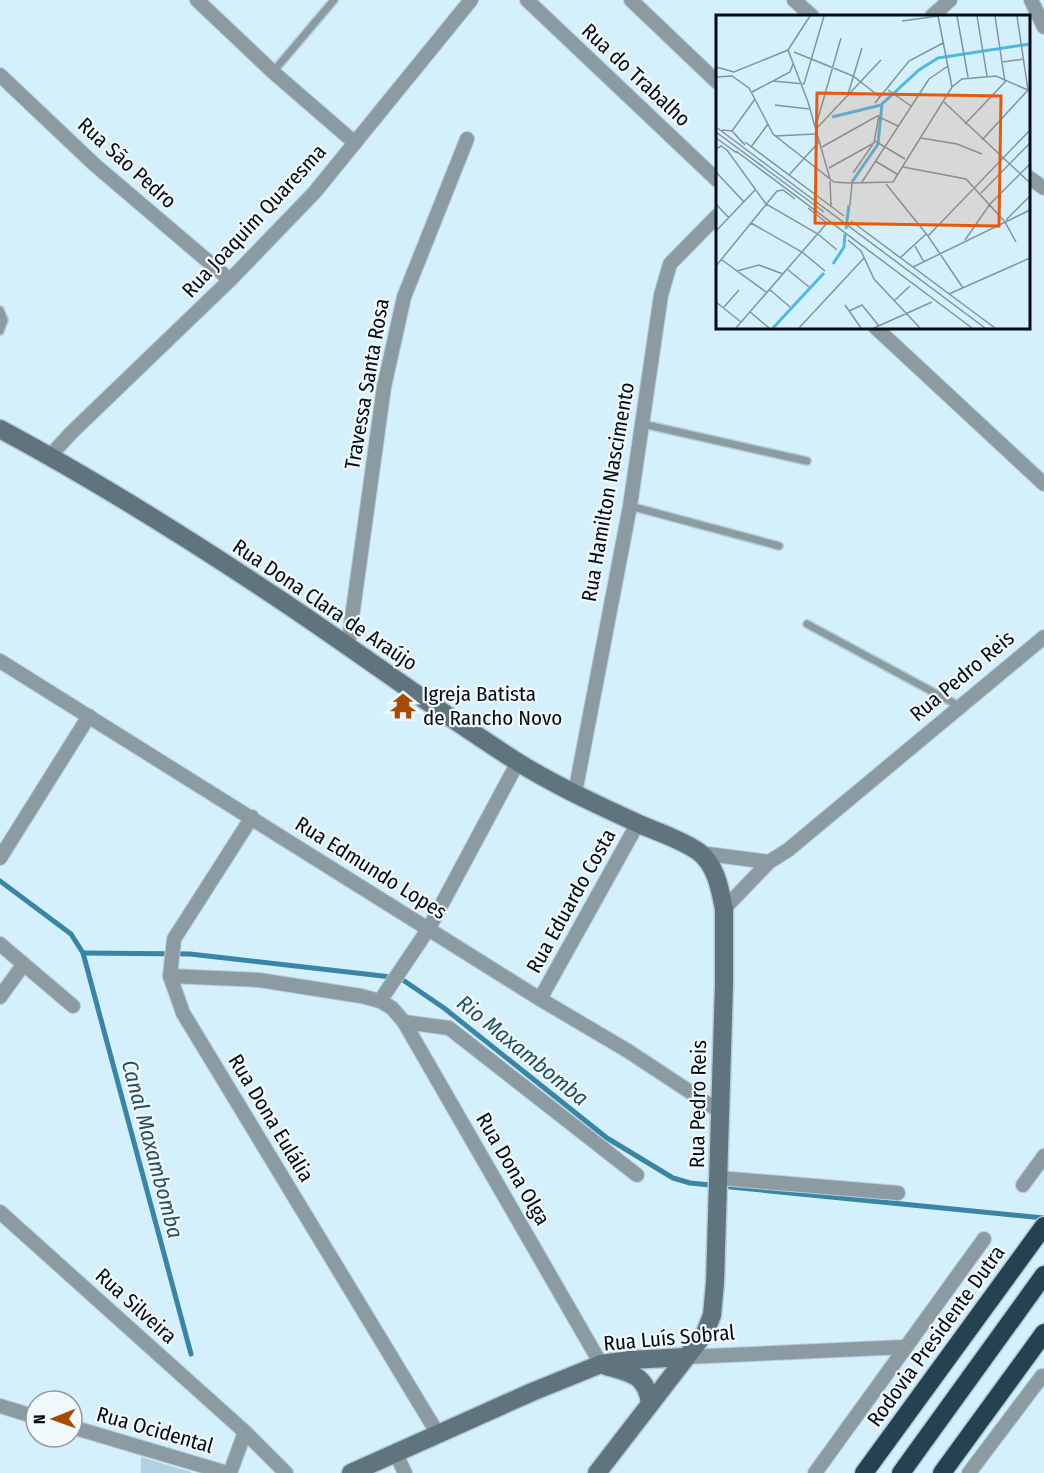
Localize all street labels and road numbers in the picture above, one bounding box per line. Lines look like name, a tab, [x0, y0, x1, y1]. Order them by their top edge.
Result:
street label: Rua do Trabalho	[576, 18, 696, 132]
street label: Rua São Pedro	[72, 112, 182, 214]
street label: Rua Joaquim Quaresma	[176, 139, 332, 303]
street label: Travessa Santa Rosa	[339, 296, 395, 472]
street label: Rua Hamilton Nascimento	[576, 380, 640, 604]
street label: Rua Dona Clara de Araújo	[228, 533, 422, 677]
street label: Rua Pedro Reis	[905, 625, 1019, 727]
street label: Rua Edmundo Lopes	[290, 811, 452, 925]
street label: Rua Eduardo Costa	[521, 824, 621, 978]
street label: Rua Pedro Reis	[684, 1040, 712, 1168]
street label: Rua Dona Eulália	[223, 1049, 319, 1187]
street label: Rua Dona Olga	[470, 1108, 556, 1230]
street label: Rodovia Presidente Dutra	[861, 1240, 1011, 1432]
street label: Rua Silveira	[90, 1263, 182, 1349]
street label: Rua Luís Sobral	[602, 1319, 736, 1357]
street label: Rua Ocidental	[94, 1401, 217, 1459]

